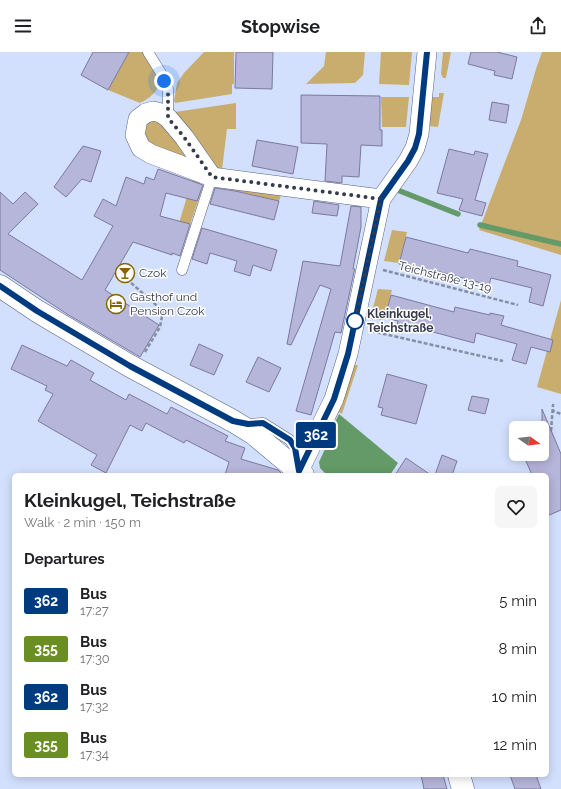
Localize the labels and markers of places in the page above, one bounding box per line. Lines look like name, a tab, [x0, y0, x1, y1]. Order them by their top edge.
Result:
bar icon: Czok	[114, 262, 136, 284]
place label: Czok	[139, 266, 167, 280]
place label: Gasthof und Pension Czok	[130, 290, 205, 318]
hotel icon: Gasthof und Pension Czok	[105, 293, 127, 315]
place label: Kleinkugel, Teichstraße	[367, 307, 433, 335]
marker: Kleinkugel, Teichstraße	[346, 312, 364, 330]

